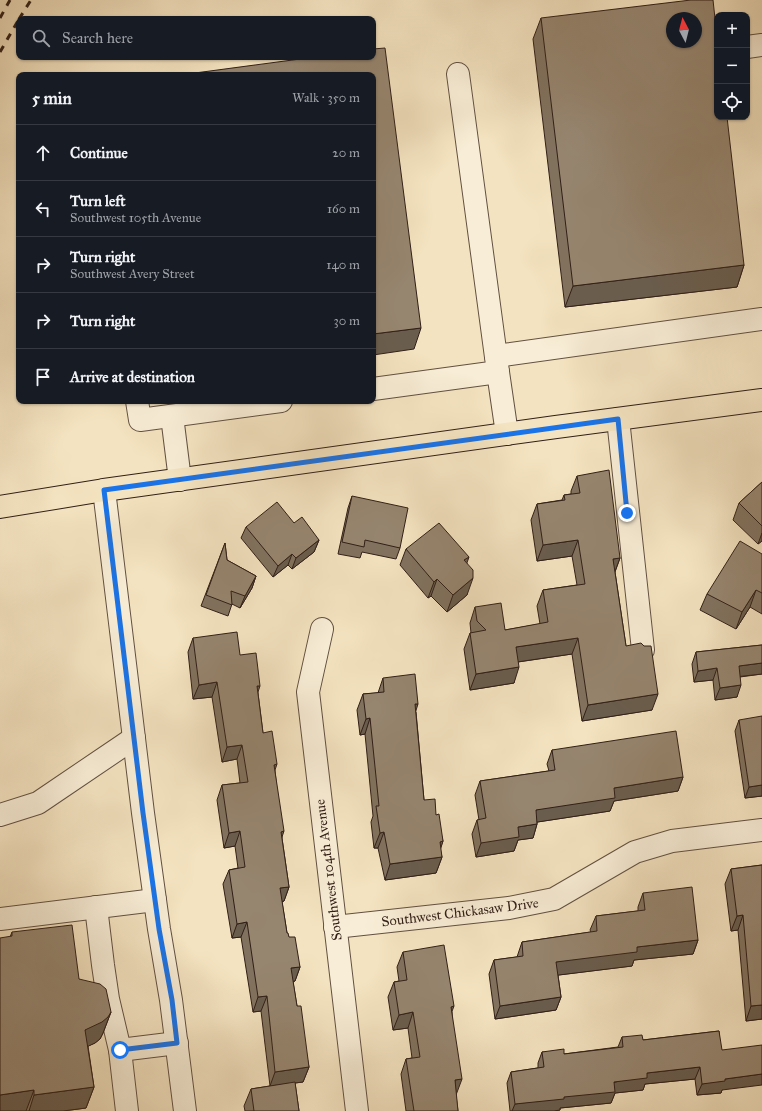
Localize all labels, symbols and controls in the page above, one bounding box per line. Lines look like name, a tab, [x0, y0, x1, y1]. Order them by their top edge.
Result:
north arrow	[666, 12, 702, 48]
map controls	[714, 12, 750, 120]
button: +	[714, 12, 750, 48]
search box	[16, 16, 376, 60]
icon: search	[30, 27, 52, 49]
text: Search here	[62, 29, 133, 47]
button: −	[714, 48, 750, 84]
button: locate	[714, 84, 750, 120]
text: 5 min	[32, 88, 72, 109]
text: Walk · 350 m	[292, 90, 360, 106]
icon: ahead	[32, 142, 54, 164]
text: Continue	[70, 144, 128, 162]
text: 20 m	[332, 145, 360, 161]
text: Turn left	[70, 192, 126, 210]
icon: left	[32, 198, 54, 220]
text: 160 m	[327, 201, 360, 217]
text: Southwest 105th Avenue	[70, 210, 201, 226]
text: Turn right	[70, 248, 135, 266]
icon: right	[32, 254, 54, 276]
text: 140 m	[326, 257, 360, 273]
text: Southwest Avery Street	[70, 266, 195, 282]
icon: right	[32, 310, 54, 332]
text: Turn right	[70, 312, 135, 330]
text: 30 m	[334, 313, 360, 329]
icon: arrive	[32, 366, 54, 388]
text: Arrive at destination	[70, 368, 195, 386]
route end	[618, 504, 636, 522]
street label: Southwest 104th Avenue	[311, 798, 346, 942]
street label: Southwest Chickasaw Drive	[381, 894, 540, 931]
route start	[111, 1041, 129, 1059]

